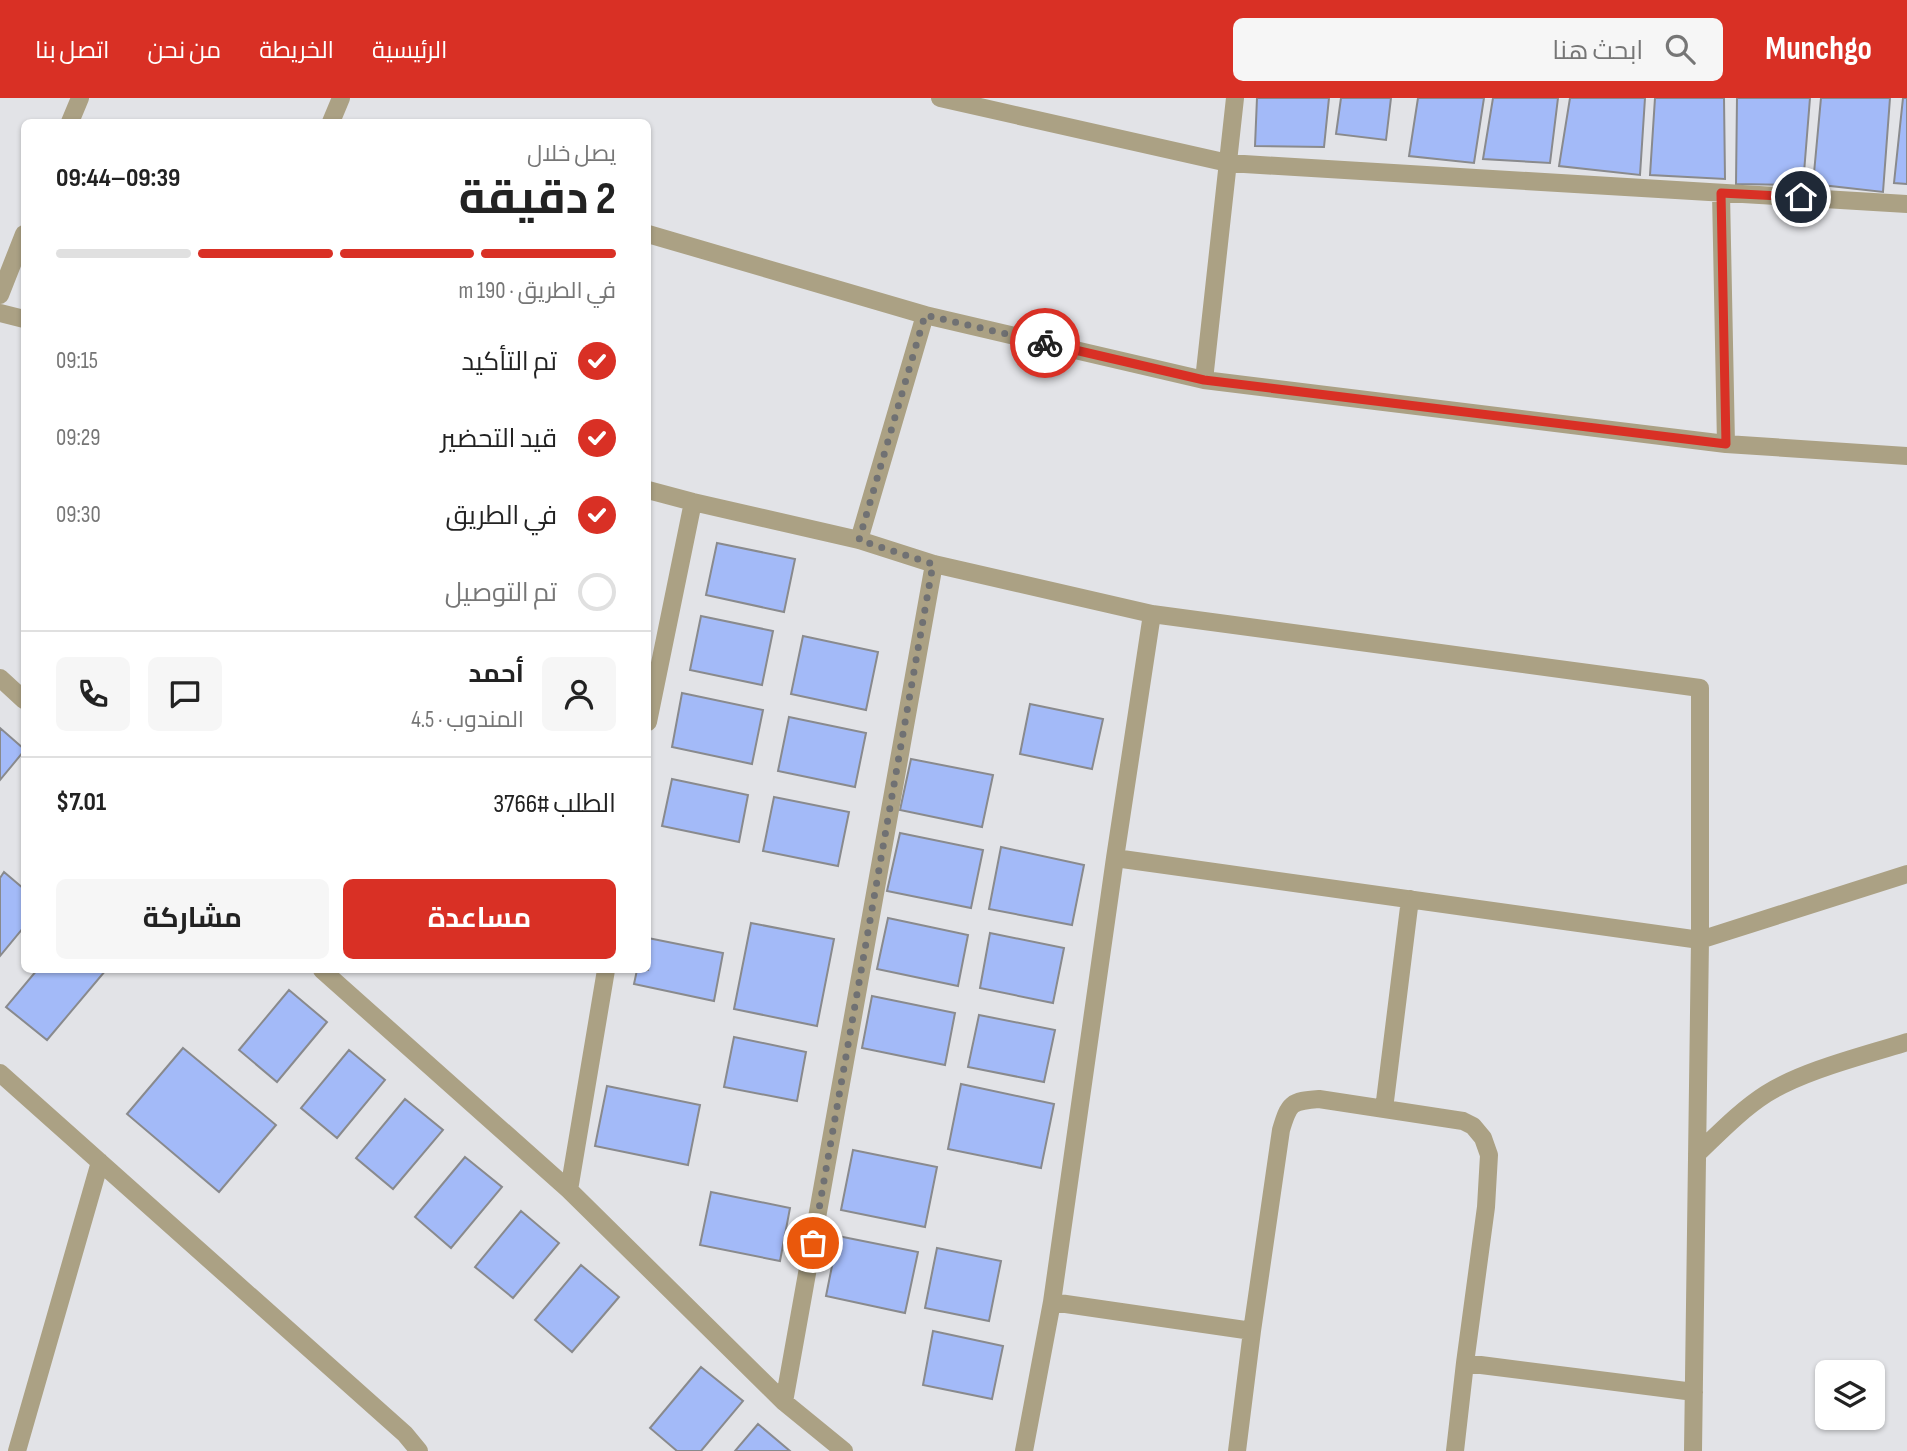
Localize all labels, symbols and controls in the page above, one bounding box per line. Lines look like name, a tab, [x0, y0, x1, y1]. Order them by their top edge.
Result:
search box	[1233, 18, 1723, 81]
text: Munchgo	[1765, 29, 1872, 69]
icon: search	[1661, 30, 1699, 68]
text: اتصل بنا	[35, 36, 109, 65]
text: من نحن	[147, 36, 221, 65]
text: الخريطة	[259, 36, 334, 65]
text: الرئيسية	[372, 36, 447, 65]
text: ابحث هنا	[1552, 36, 1643, 67]
text: يصل خلال	[527, 140, 616, 168]
text: 09:39–09:44	[56, 163, 180, 194]
pin	[1771, 167, 1831, 227]
text: 2 دقيقة	[459, 172, 616, 227]
icon: home	[1782, 178, 1820, 216]
text: في الطريق · 190 m	[459, 277, 616, 305]
courier	[1010, 308, 1080, 378]
icon: bike	[1026, 324, 1064, 362]
icon: check	[578, 342, 616, 380]
text: 09:15	[56, 347, 98, 375]
text: تم التأكيد	[462, 347, 557, 378]
icon: check	[578, 419, 616, 457]
text: 09:29	[56, 424, 100, 452]
text: قيد التحضير	[440, 424, 557, 455]
icon: check	[578, 496, 616, 534]
text: 09:30	[56, 501, 101, 529]
text: في الطريق	[446, 501, 557, 532]
text: تم التوصيل	[445, 578, 557, 609]
button: phone	[56, 657, 130, 731]
button: chat	[148, 657, 222, 731]
button: person	[542, 657, 616, 731]
text: أحمد	[468, 659, 524, 690]
text: المندوب · 4.5	[411, 706, 524, 734]
text: $7.01	[56, 787, 106, 818]
text: الطلب #3766	[493, 789, 616, 820]
button: مشاركة	[56, 879, 329, 959]
button: مساعدة	[343, 879, 616, 959]
pin	[783, 1213, 843, 1273]
icon: bag	[794, 1224, 832, 1262]
map controls	[1815, 1360, 1885, 1430]
button: layers	[1815, 1360, 1885, 1430]

